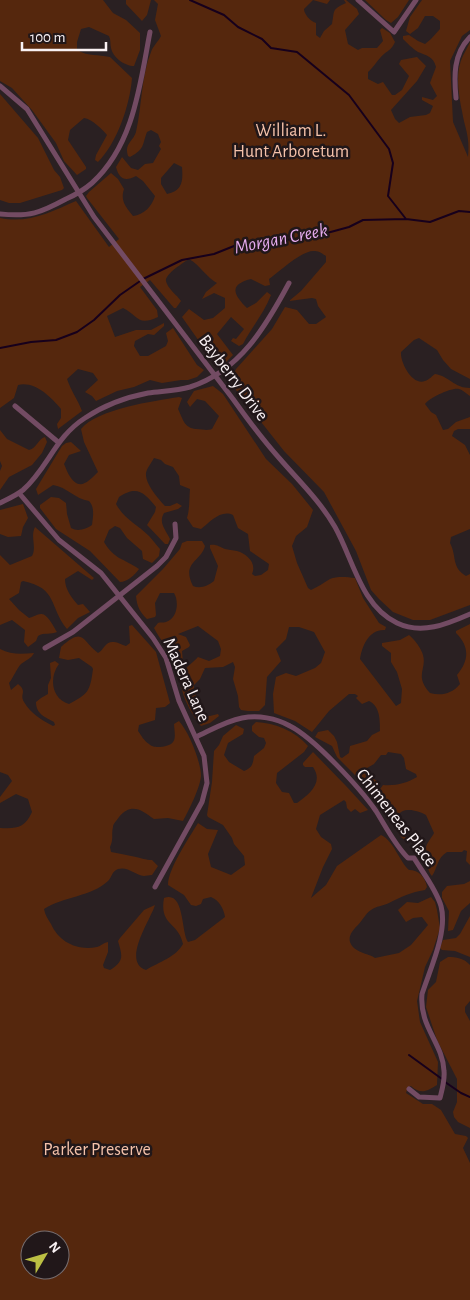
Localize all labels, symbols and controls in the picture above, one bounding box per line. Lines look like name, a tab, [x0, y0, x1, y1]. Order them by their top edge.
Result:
scale bar	[22, 20, 106, 52]
text: 100 m	[30, 30, 65, 45]
park label: William L. Hunt Arboretum	[233, 122, 349, 161]
water label: Morgan Creek	[233, 221, 330, 257]
street label: Bayberry Drive	[195, 331, 271, 425]
street label: Madera Lane	[159, 635, 213, 725]
street label: Chimeneas Place	[352, 766, 440, 870]
park label: Parker Preserve	[43, 1141, 151, 1159]
north arrow	[20, 1230, 70, 1280]
text: N	[46, 1239, 63, 1256]

